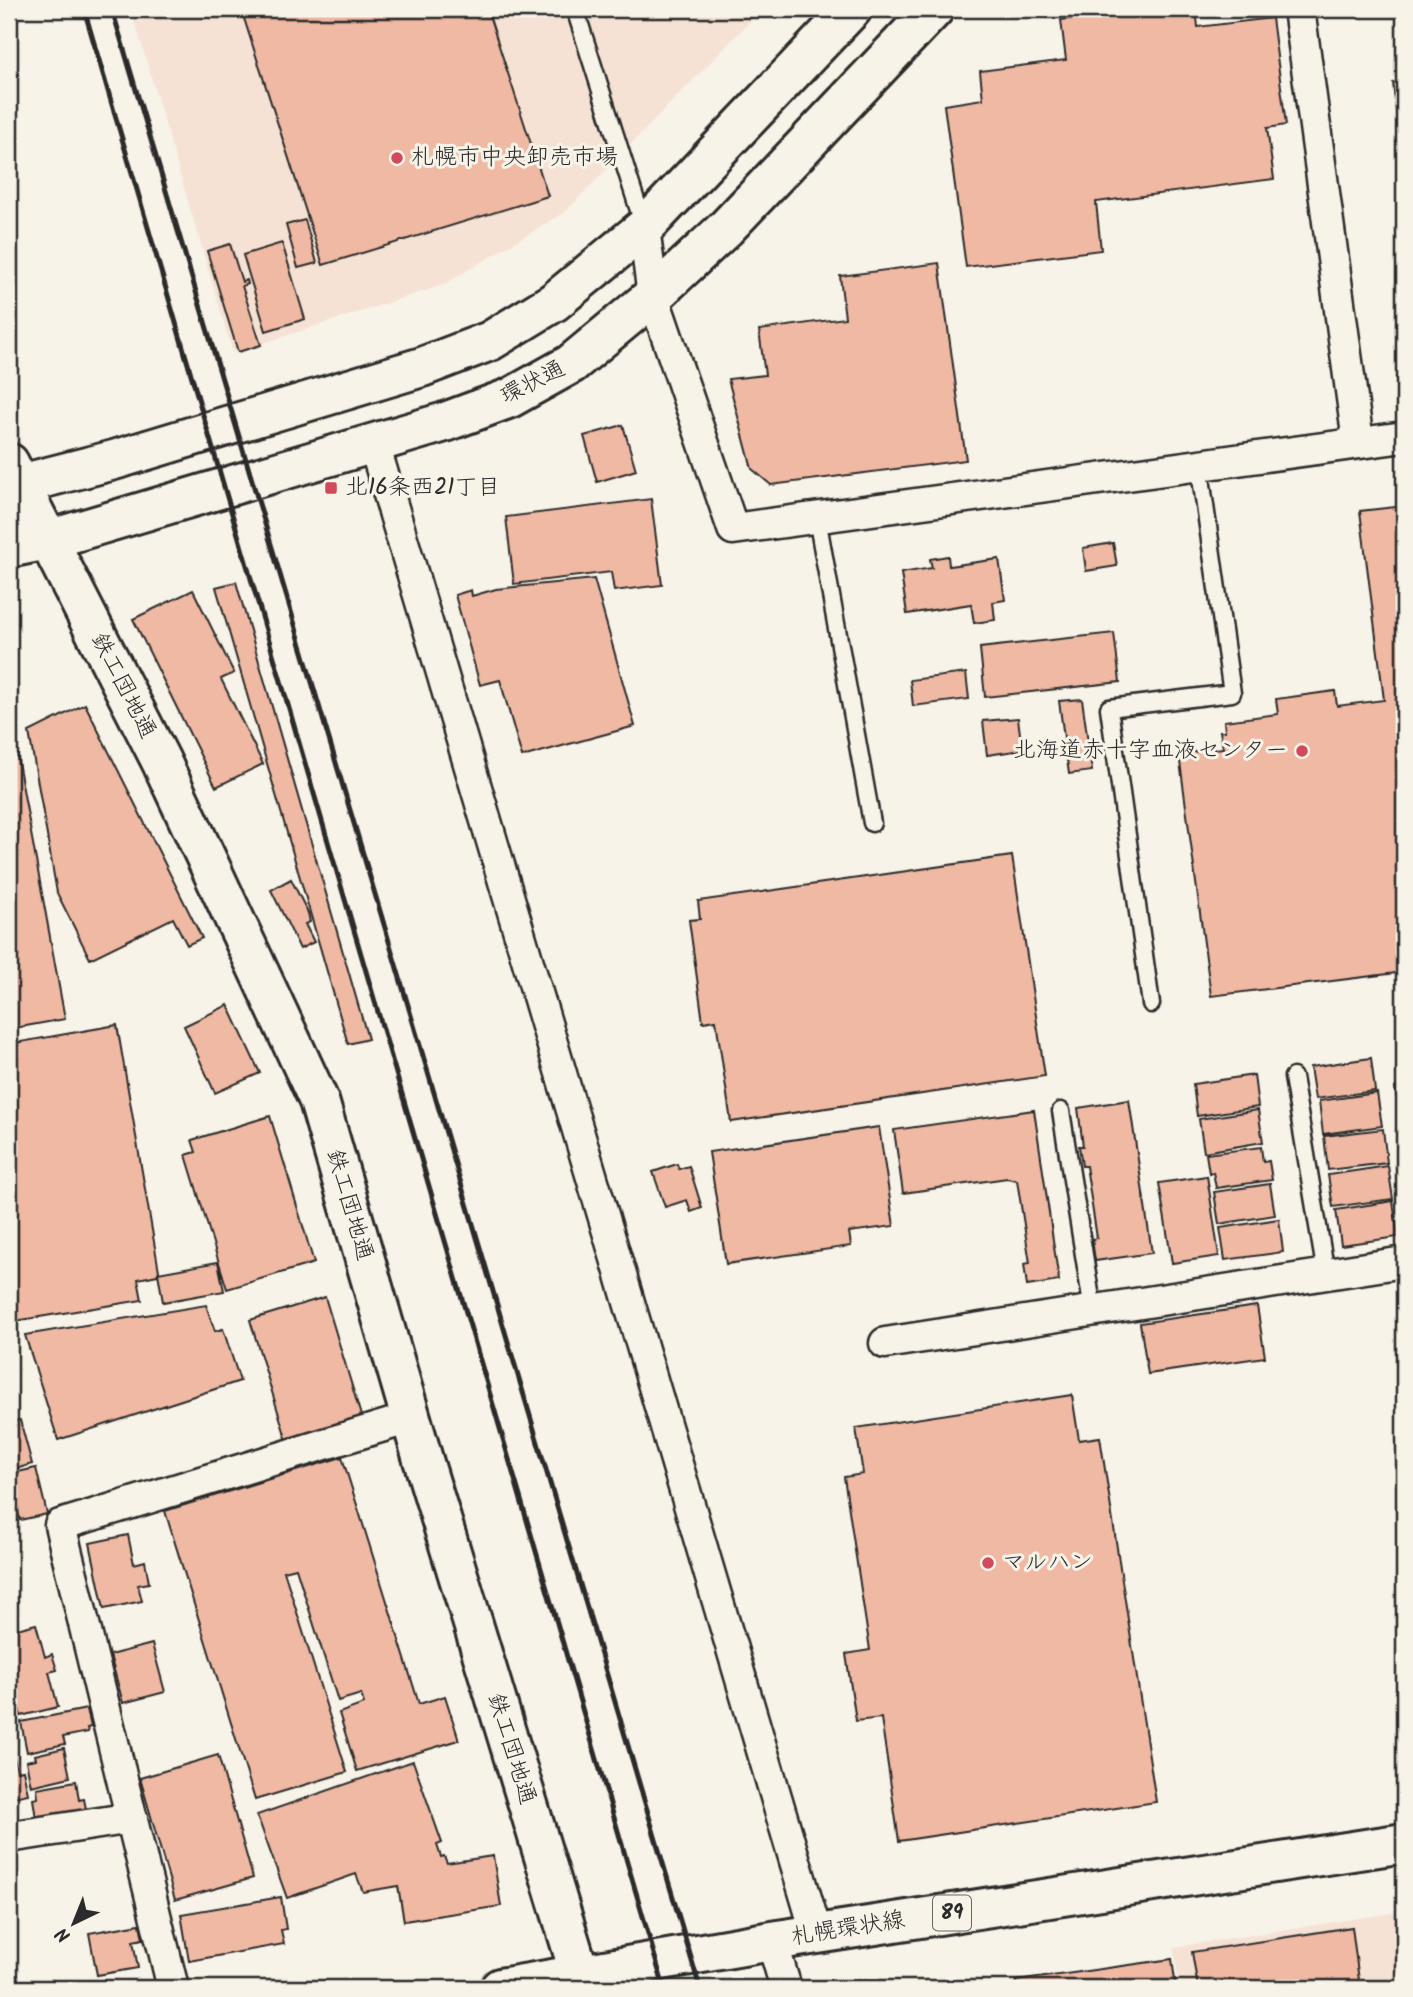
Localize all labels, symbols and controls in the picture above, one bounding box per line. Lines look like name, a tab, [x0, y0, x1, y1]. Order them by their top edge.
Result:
place label: 札幌市中央卸売市場	[411, 140, 618, 176]
marker: 札幌市中央卸売市場	[389, 150, 405, 166]
street label: 環状通	[494, 351, 572, 415]
place label: 北16条西21丁目	[345, 470, 501, 506]
marker: 北16条西21丁目	[323, 480, 339, 496]
street label: 鉄工団地通	[81, 627, 165, 745]
place label: 北海道赤十字血液センター	[1013, 733, 1288, 769]
marker: 北海道赤十字血液センター	[1294, 743, 1310, 759]
street label: 鉄工団地通	[316, 1145, 382, 1265]
place label: マルハン	[1002, 1545, 1093, 1581]
marker: マルハン	[980, 1555, 996, 1571]
street label: 鉄工団地通	[477, 1689, 545, 1809]
north arrow	[38, 1888, 108, 1958]
road number: 89	[933, 1896, 971, 1930]
street label: 札幌環状線	[788, 1902, 908, 1956]
text: N	[49, 1919, 78, 1949]

